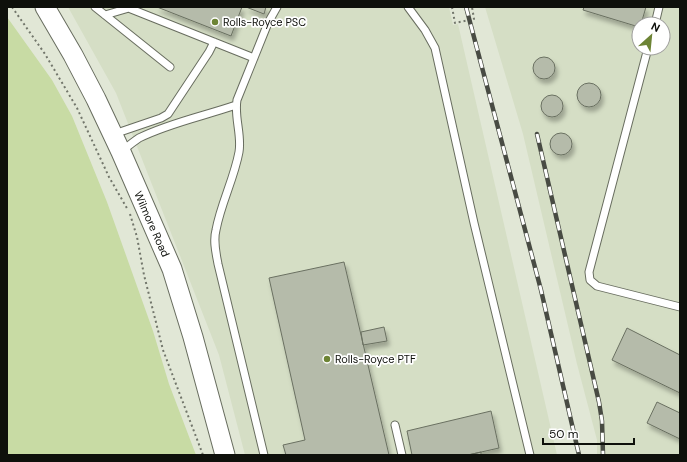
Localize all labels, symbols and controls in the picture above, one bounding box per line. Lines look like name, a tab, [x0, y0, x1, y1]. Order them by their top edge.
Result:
place label: Rolls-Royce PSC	[223, 15, 306, 29]
north arrow	[631, 16, 671, 56]
marker: Rolls-Royce PSC	[210, 17, 220, 27]
text: N	[649, 19, 662, 35]
street label: Wilmore Road	[131, 189, 173, 259]
place label: Rolls-Royce PTF	[335, 352, 416, 366]
marker: Rolls-Royce PTF	[322, 354, 332, 364]
scale bar	[543, 420, 634, 446]
text: 50 m	[549, 426, 578, 442]

